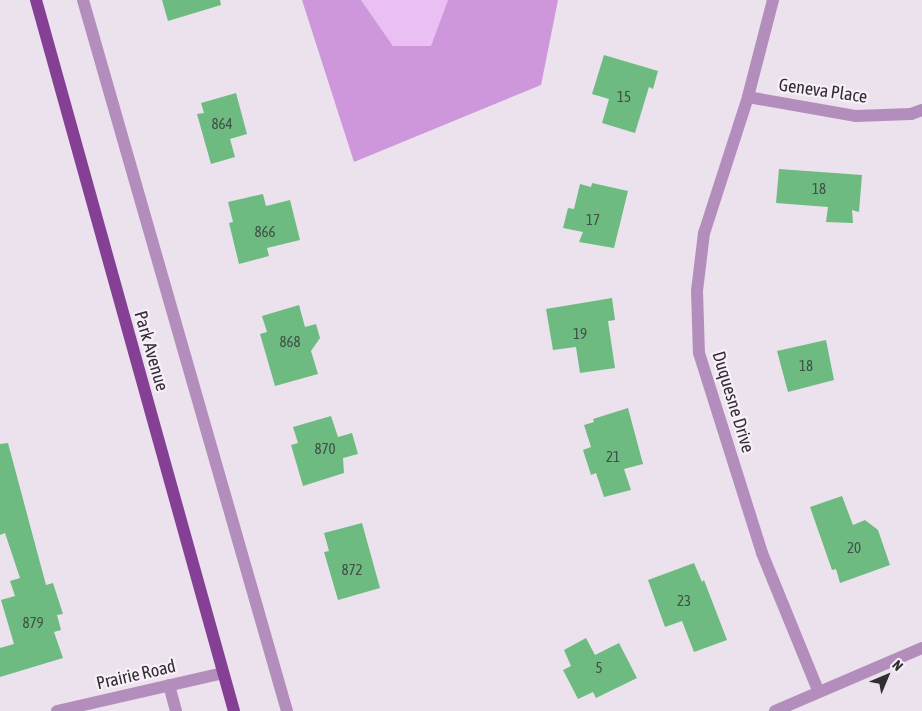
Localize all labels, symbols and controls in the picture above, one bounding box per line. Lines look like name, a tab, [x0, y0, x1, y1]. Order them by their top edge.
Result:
street label: Geneva Place	[777, 74, 869, 108]
house number: 15	[617, 88, 631, 106]
house number: 864	[211, 115, 233, 133]
house number: 18	[812, 180, 826, 198]
house number: 17	[586, 211, 600, 229]
house number: 866	[254, 223, 276, 241]
street label: Park Avenue	[129, 308, 173, 394]
house number: 19	[573, 325, 587, 343]
house number: 868	[279, 333, 301, 351]
street label: Duquesne Drive	[707, 349, 759, 455]
house number: 18	[799, 357, 813, 375]
house number: 870	[314, 440, 336, 458]
house number: 21	[606, 448, 620, 466]
house number: 20	[847, 539, 861, 557]
house number: 872	[341, 561, 363, 579]
house number: 23	[677, 592, 691, 610]
house number: 879	[22, 614, 44, 632]
north arrow	[862, 651, 912, 701]
street label: Prairie Road	[94, 655, 178, 695]
text: N	[889, 657, 906, 674]
house number: 5	[595, 659, 603, 677]

